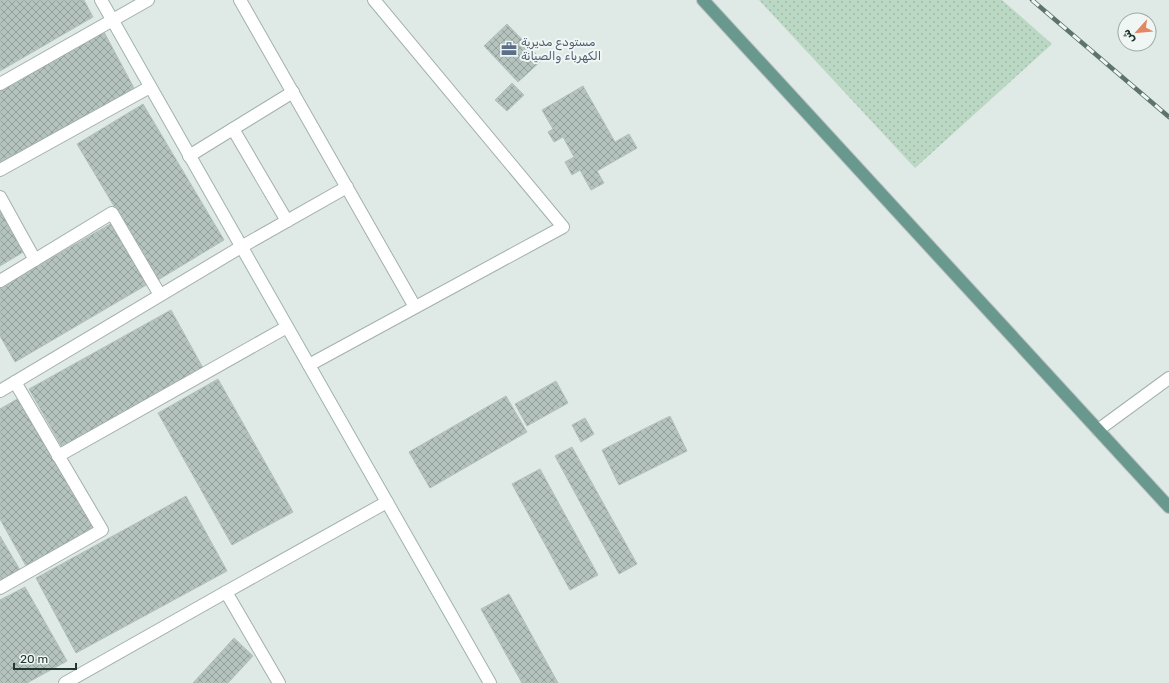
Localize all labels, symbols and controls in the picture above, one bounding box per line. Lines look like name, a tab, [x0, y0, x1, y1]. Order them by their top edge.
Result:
north arrow	[1117, 12, 1157, 52]
text: ش	[1120, 27, 1137, 45]
place label: مستودع مديرية الكهرباء والصيانة	[521, 35, 601, 64]
office icon: مستودع مديرية الكهرباء والصيانة	[500, 40, 518, 58]
scale bar	[14, 645, 76, 671]
text: 20 m	[20, 652, 48, 666]

